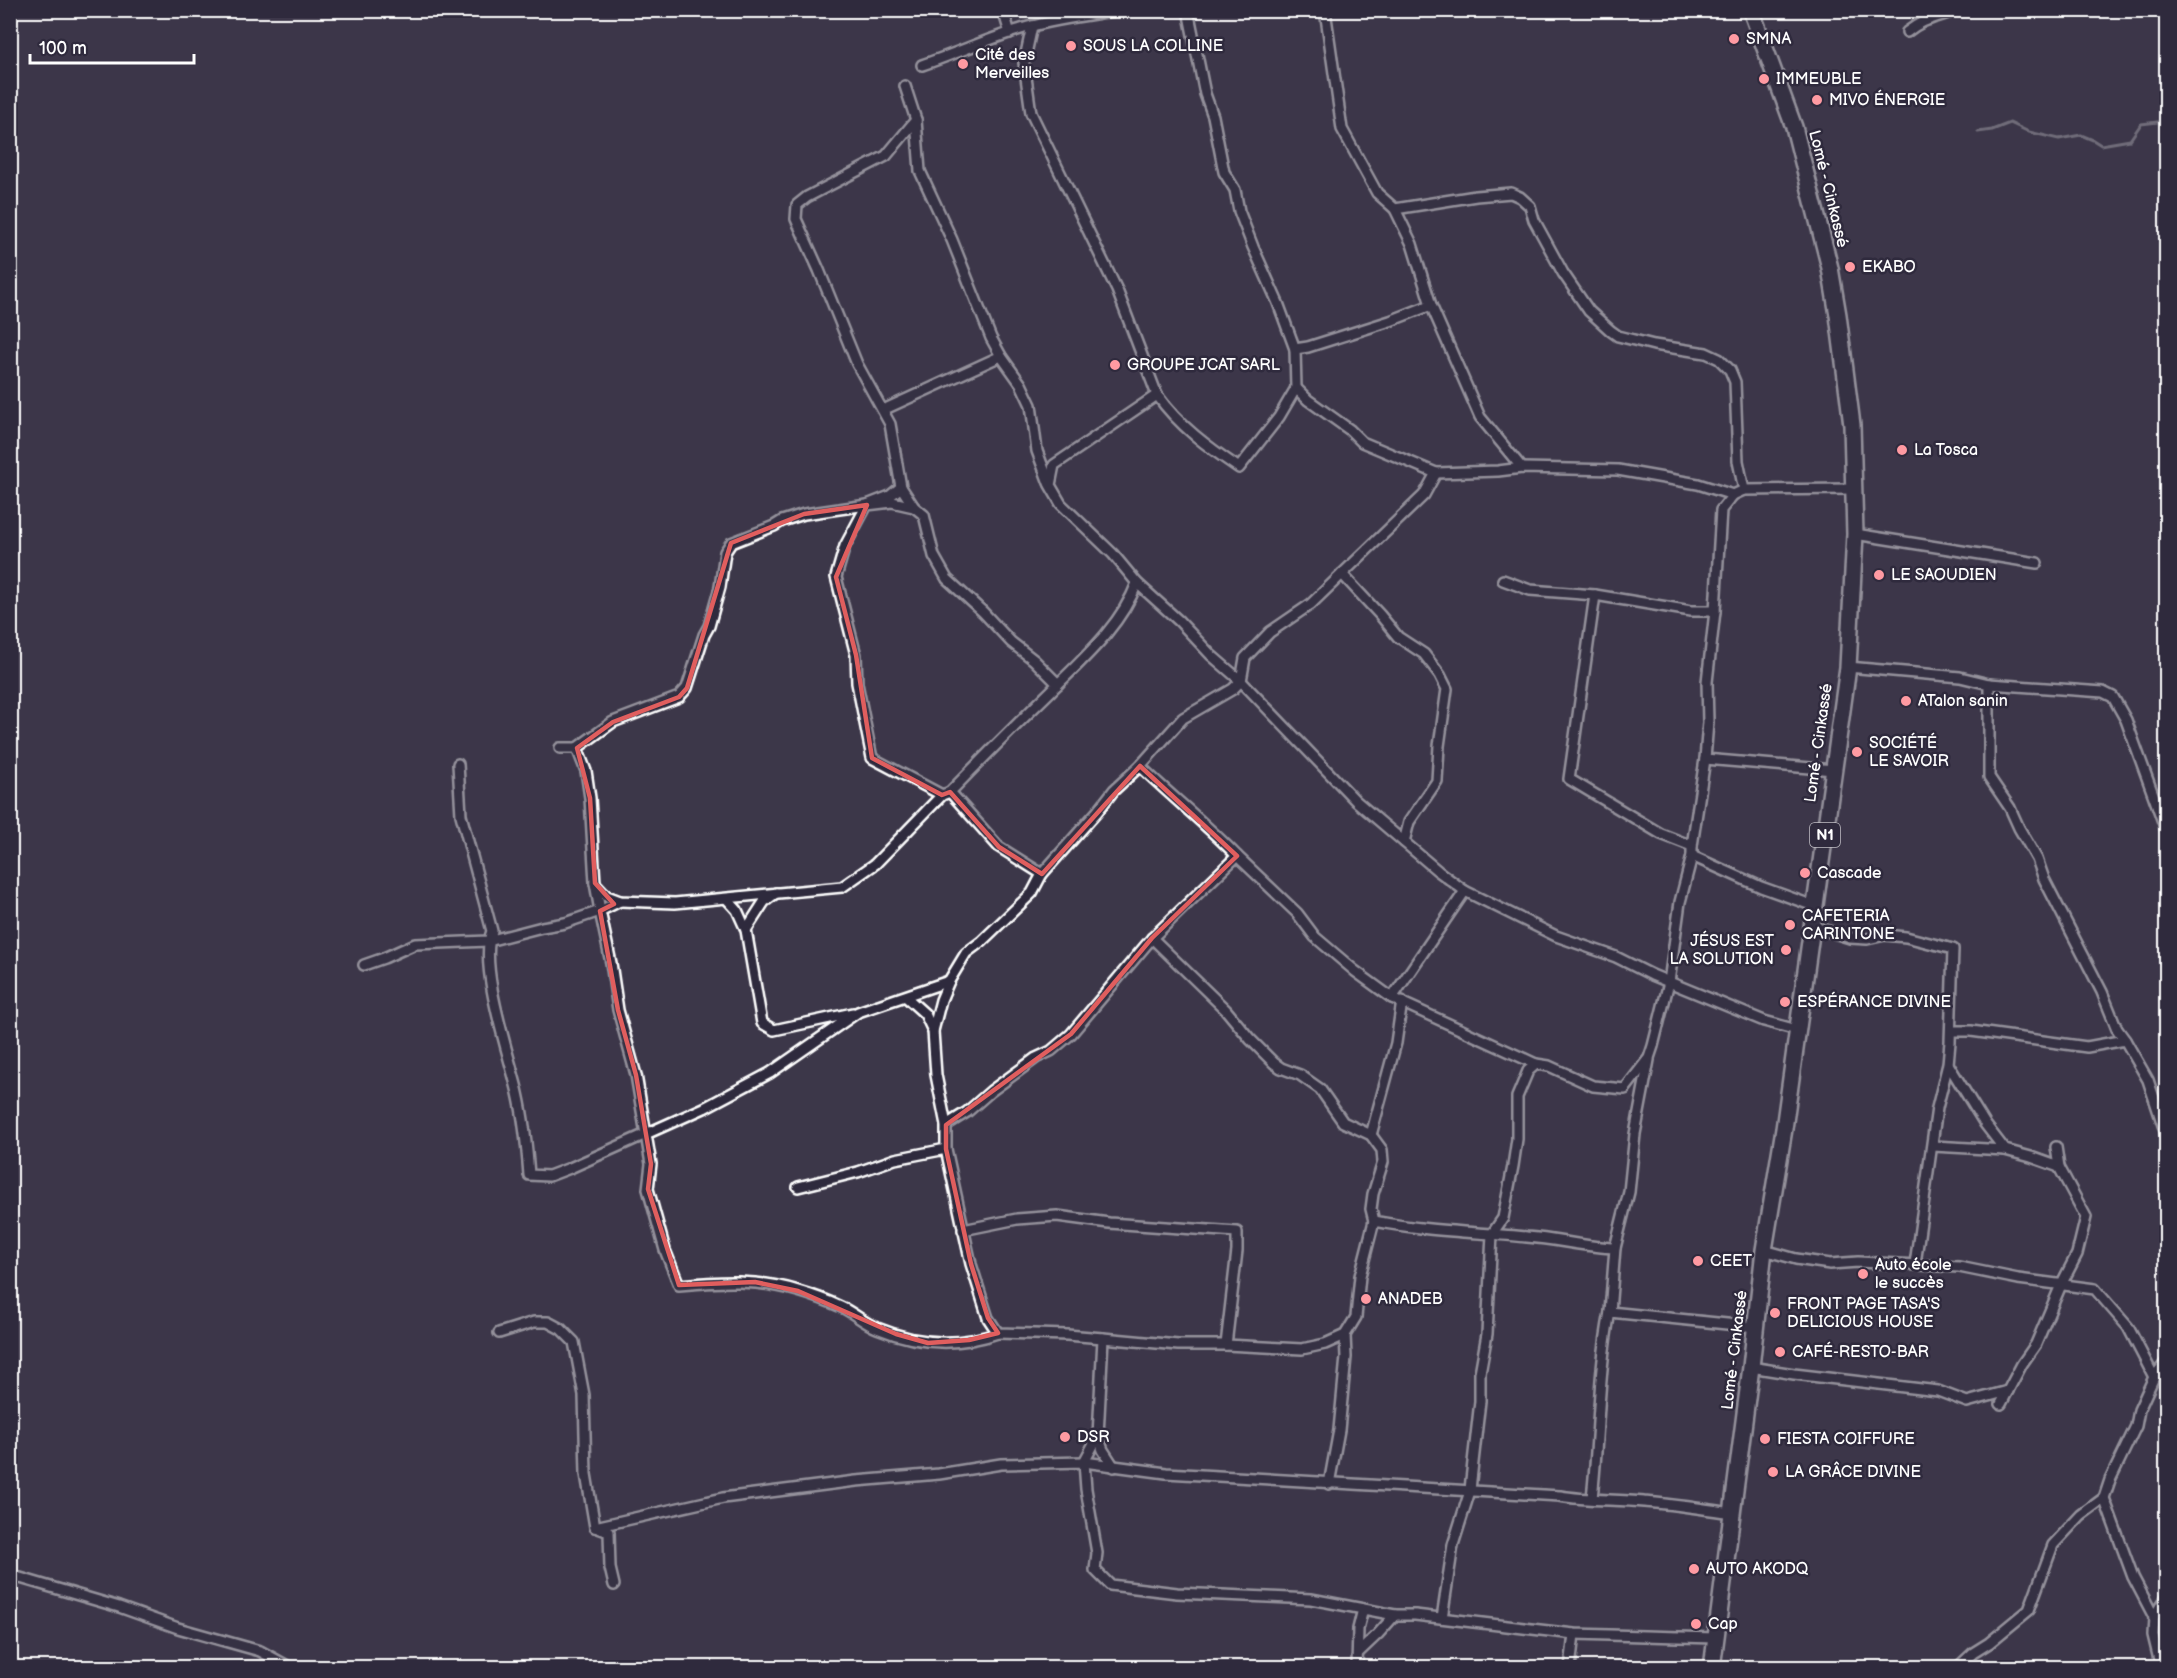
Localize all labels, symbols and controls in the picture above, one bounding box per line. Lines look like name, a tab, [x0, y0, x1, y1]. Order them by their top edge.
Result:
scale bar	[30, 27, 194, 65]
place label: SMNA	[1746, 30, 1792, 49]
marker: SMNA	[1727, 32, 1741, 46]
place label: SOUS LA COLLINE	[1083, 37, 1223, 56]
text: 100 m	[39, 38, 87, 59]
marker: SOUS LA COLLINE	[1064, 39, 1078, 53]
place label: Cité des Merveilles	[975, 46, 1049, 83]
marker: Cité des Merveilles	[956, 57, 970, 71]
place label: IMMEUBLE	[1776, 70, 1862, 89]
marker: IMMEUBLE	[1757, 72, 1771, 86]
place label: MIVO ÉNERGIE	[1829, 89, 1945, 110]
marker: MIVO ÉNERGIE	[1810, 93, 1824, 107]
street label: Lomé - Cinkassé	[1804, 128, 1852, 250]
place label: EKABO	[1862, 258, 1916, 277]
marker: EKABO	[1843, 260, 1857, 274]
place label: GROUPE JCAT SARL	[1127, 356, 1281, 375]
marker: GROUPE JCAT SARL	[1108, 358, 1122, 372]
place label: La Tosca	[1914, 441, 1978, 460]
marker: La Tosca	[1895, 443, 1909, 457]
place label: LE SAOUDIEN	[1891, 566, 1997, 585]
marker: LE SAOUDIEN	[1872, 568, 1886, 582]
street label: Lomé - Cinkassé	[1801, 682, 1837, 804]
place label: ATalon sanin	[1918, 692, 2008, 711]
marker: ATalon sanin	[1899, 694, 1913, 708]
place label: SOCIÉTÉ LE SAVOIR	[1869, 732, 1949, 771]
marker: SOCIÉTÉ LE SAVOIR	[1850, 745, 1864, 759]
road number: N1	[1810, 823, 1840, 847]
place label: Cascade	[1817, 864, 1882, 883]
marker: Cascade	[1798, 866, 1812, 880]
place label: CAFETERIA CARINTONE	[1802, 907, 1895, 944]
marker: CAFETERIA CARINTONE	[1783, 918, 1797, 932]
place label: JÉSUS EST LA SOLUTION	[1669, 930, 1774, 969]
marker: JÉSUS EST LA SOLUTION	[1779, 943, 1793, 957]
place label: ESPÉRANCE DIVINE	[1797, 991, 1951, 1012]
marker: ESPÉRANCE DIVINE	[1778, 995, 1792, 1009]
place label: CEET	[1710, 1252, 1752, 1271]
marker: CEET	[1691, 1254, 1705, 1268]
place label: Auto école le succès	[1875, 1256, 1952, 1293]
marker: Auto école le succès	[1856, 1267, 1870, 1281]
street label: Lomé - Cinkassé	[1718, 1289, 1752, 1411]
place label: ANADEB	[1378, 1290, 1443, 1309]
marker: ANADEB	[1359, 1292, 1373, 1306]
place label: FRONT PAGE TASA'S DELICIOUS HOUSE	[1787, 1295, 1940, 1332]
marker: FRONT PAGE TASA'S DELICIOUS HOUSE	[1768, 1306, 1782, 1320]
place label: CAFÉ-RESTO-BAR	[1792, 1341, 1929, 1362]
marker: CAFÉ-RESTO-BAR	[1773, 1345, 1787, 1359]
place label: DSR	[1077, 1428, 1110, 1447]
marker: DSR	[1058, 1430, 1072, 1444]
place label: FIESTA COIFFURE	[1777, 1430, 1915, 1449]
marker: FIESTA COIFFURE	[1758, 1432, 1772, 1446]
place label: LA GRÂCE DIVINE	[1785, 1461, 1921, 1482]
marker: LA GRÂCE DIVINE	[1766, 1465, 1780, 1479]
place label: AUTO AKODQ	[1706, 1560, 1809, 1579]
marker: AUTO AKODQ	[1687, 1562, 1701, 1576]
place label: Cap	[1708, 1615, 1738, 1634]
marker: Cap	[1689, 1617, 1703, 1631]

